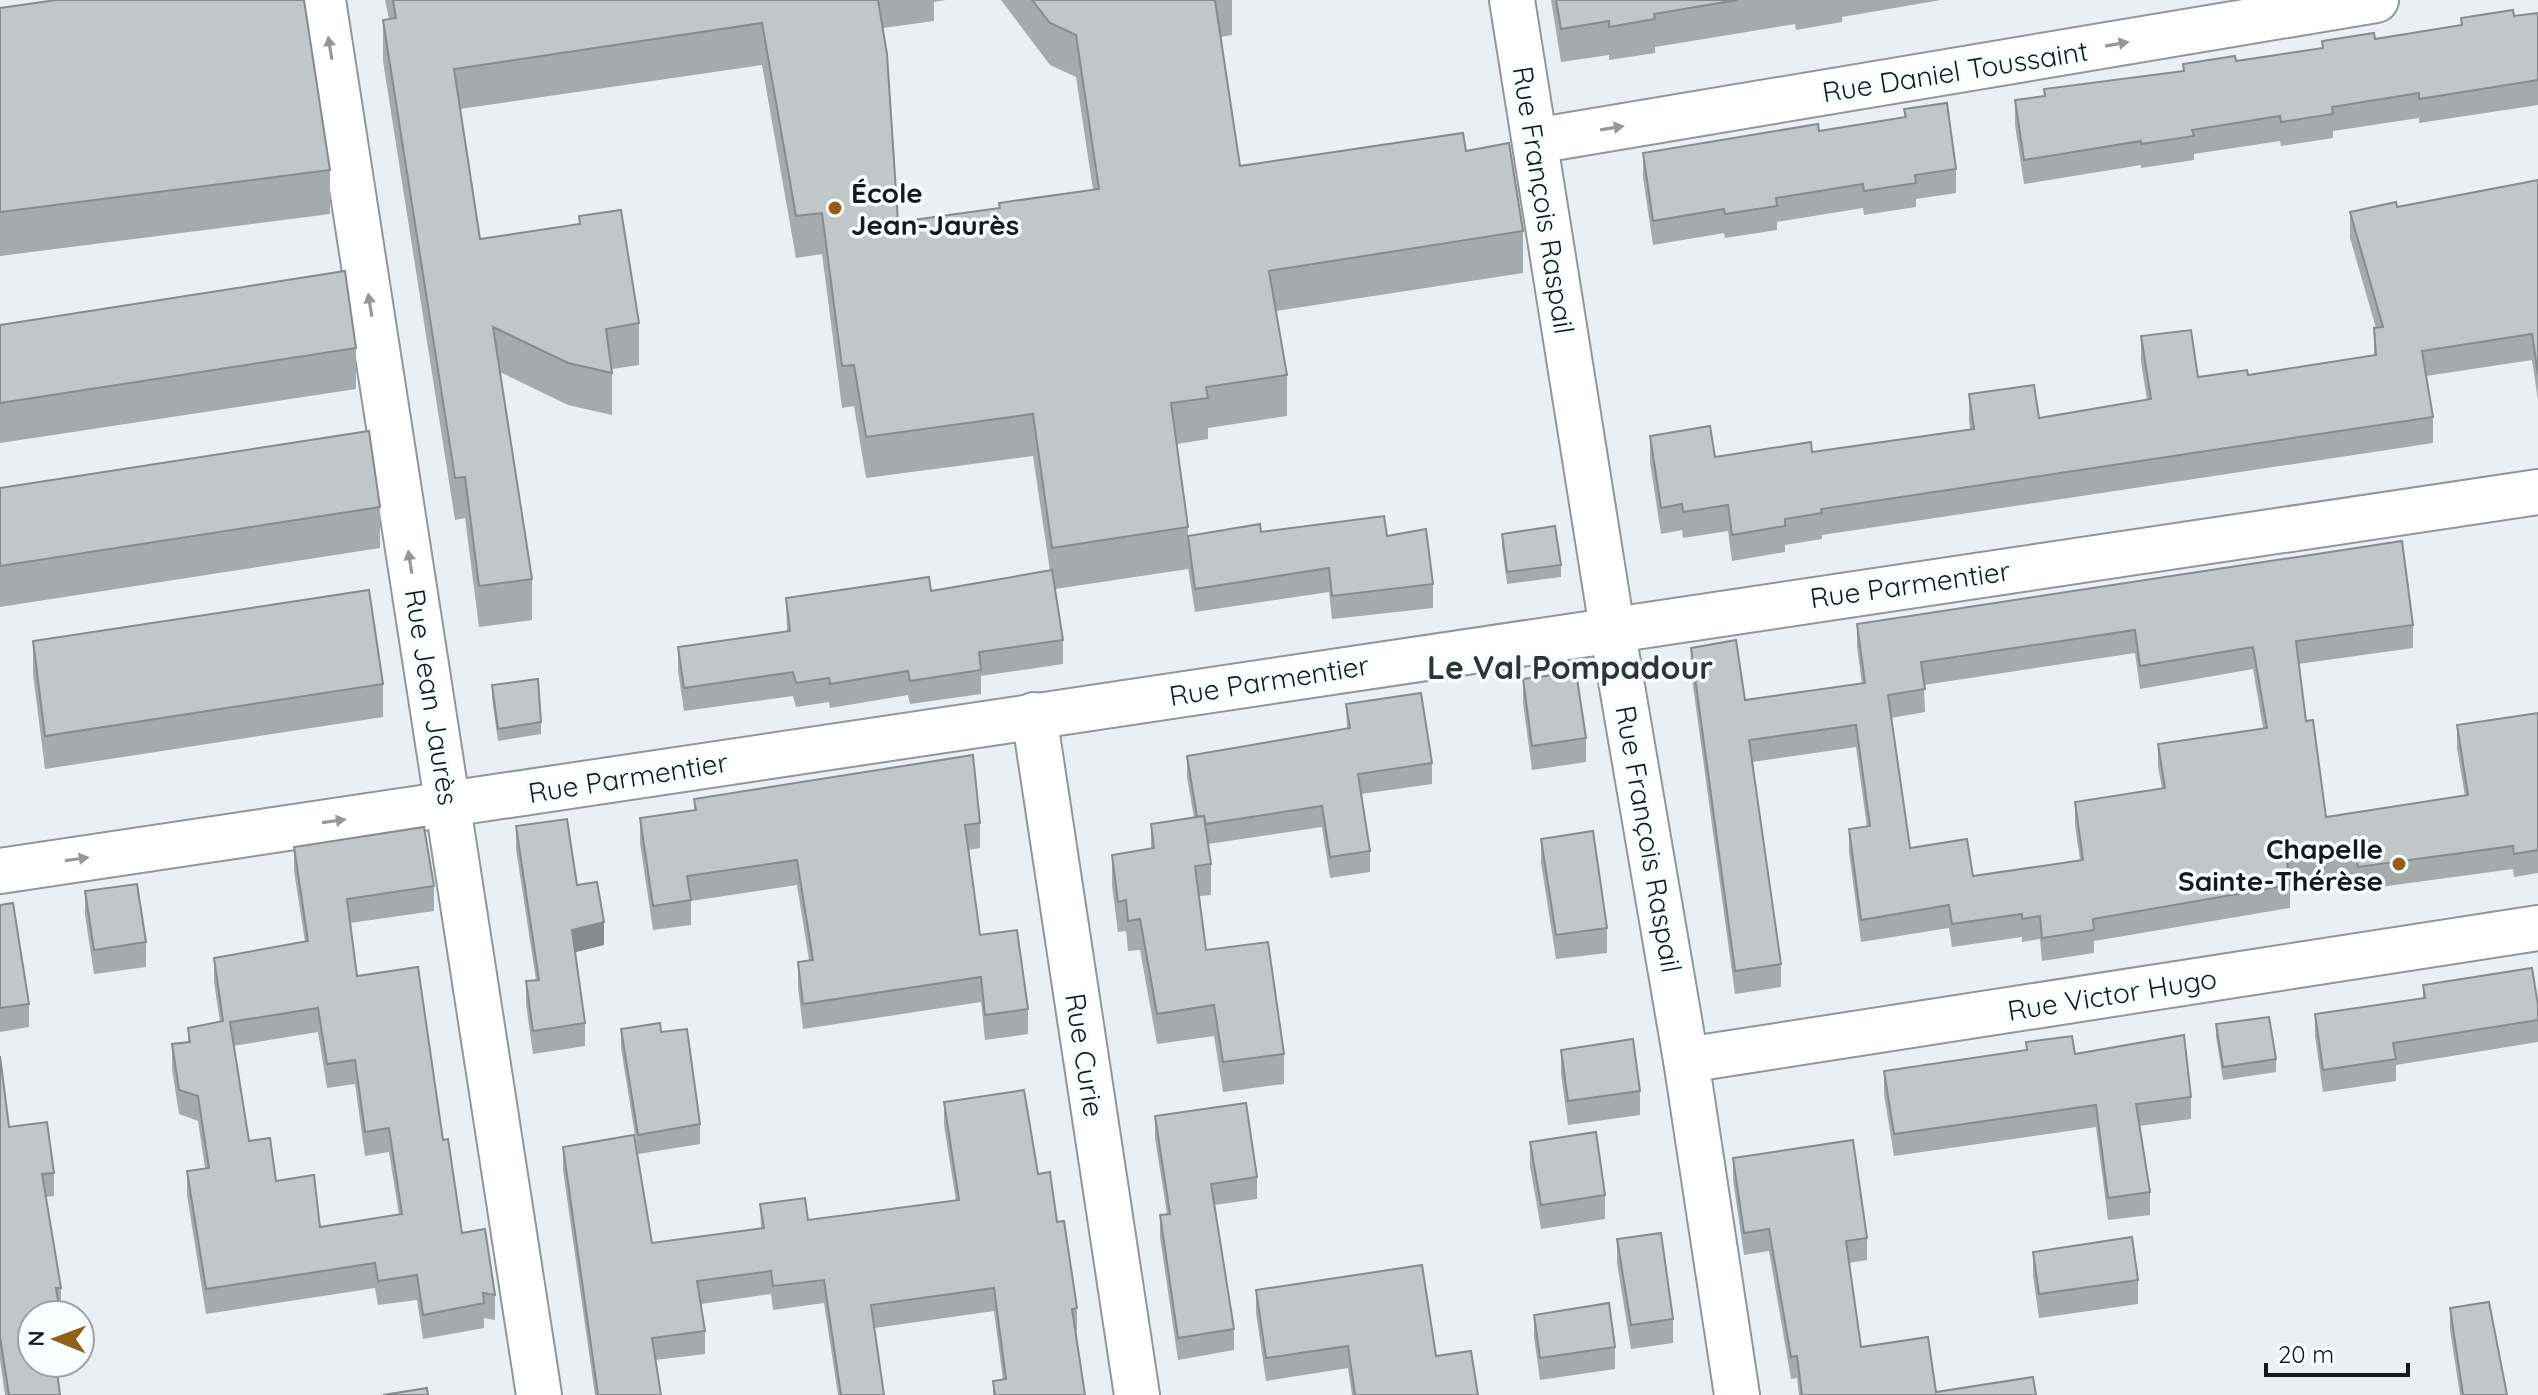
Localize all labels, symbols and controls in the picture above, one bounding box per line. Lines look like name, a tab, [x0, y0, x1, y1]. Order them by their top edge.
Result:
street label: Rue Daniel Toussaint	[1820, 33, 2090, 109]
one-way arrow	[323, 35, 336, 60]
one-way arrow	[2105, 37, 2130, 50]
street label: Rue François Raspail	[1506, 64, 1582, 336]
one-way arrow	[1600, 121, 1625, 134]
place label: École Jean-Jaurès	[851, 175, 1019, 242]
marker: École Jean-Jaurès	[826, 199, 844, 217]
one-way arrow	[363, 292, 376, 317]
one-way arrow	[403, 549, 416, 574]
street label: Rue Parmentier	[1808, 553, 2013, 615]
street label: Rue Jean Jaurès	[398, 586, 466, 808]
street label: Rue Parmentier	[1167, 647, 1372, 713]
district label: Le Val Pompadour	[1427, 647, 1713, 687]
street label: Rue François Raspail	[1608, 703, 1690, 975]
street label: Rue Parmentier	[526, 744, 731, 810]
one-way arrow	[322, 814, 347, 827]
place label: Chapelle Sainte-Thérèse	[2178, 831, 2383, 898]
one-way arrow	[65, 852, 90, 865]
marker: Chapelle Sainte-Thérèse	[2390, 855, 2408, 873]
street label: Rue Victor Hugo	[2005, 960, 2219, 1028]
street label: Rue Curie	[1058, 991, 1112, 1119]
north arrow	[16, 1299, 96, 1379]
scale bar	[2266, 1327, 2408, 1377]
text: N	[22, 1330, 50, 1347]
text: 20 m	[2278, 1339, 2334, 1369]

